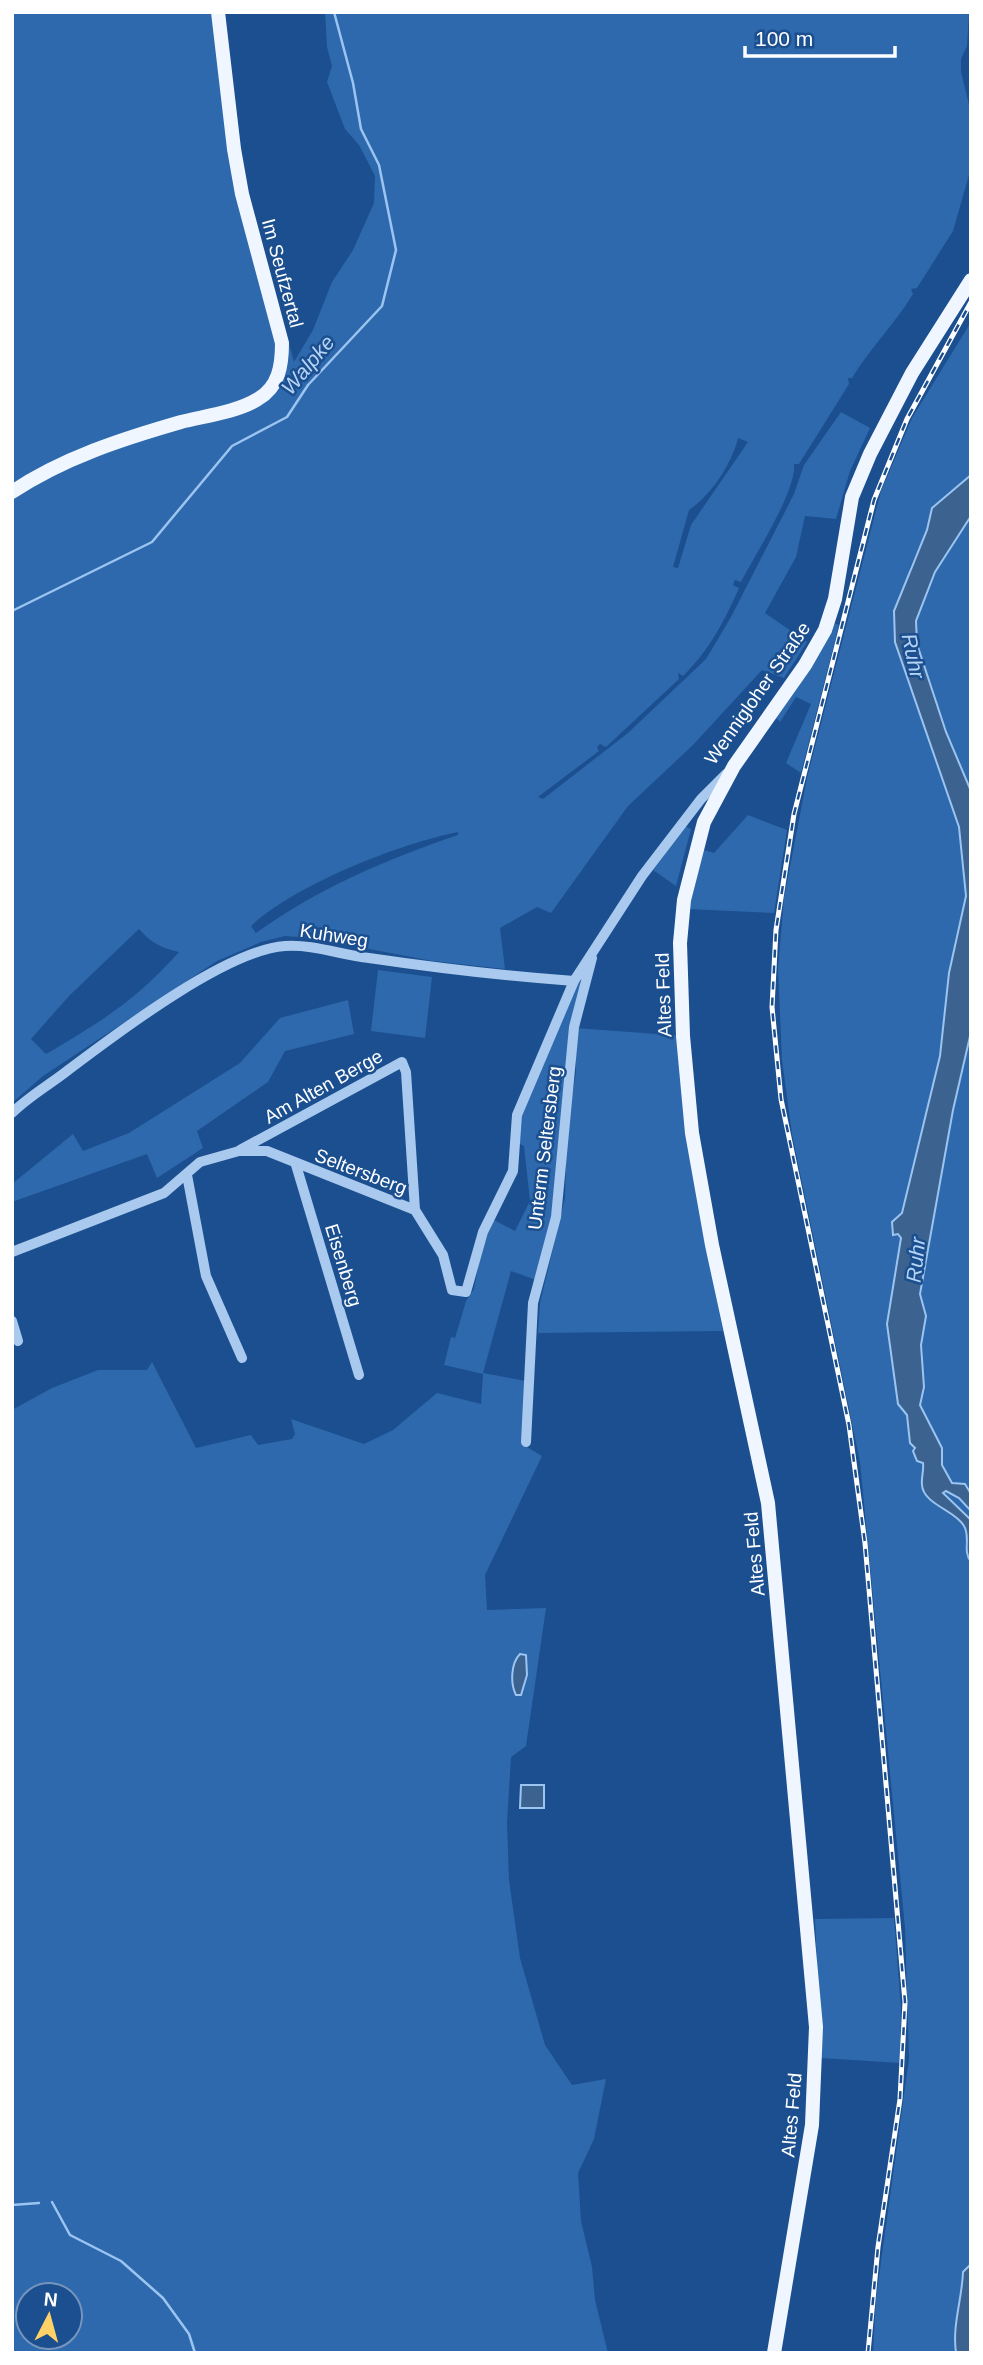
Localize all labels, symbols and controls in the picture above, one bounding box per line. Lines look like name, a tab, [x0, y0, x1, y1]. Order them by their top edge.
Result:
scale bar	[745, 14, 895, 58]
text: 100 m	[755, 27, 813, 50]
street label: Im Seufzertal	[258, 216, 307, 330]
water label: Walpke	[276, 331, 339, 399]
street label: Wennigloher Straße	[700, 618, 814, 768]
water label: Ruhr	[898, 631, 930, 682]
street label: Kuhweg	[298, 920, 369, 951]
street label: Altes Feld	[652, 952, 675, 1038]
street label: Am Alten Berge	[260, 1045, 386, 1128]
street label: Unterm Seltersberg	[524, 1065, 565, 1231]
street label: Seltersberg	[312, 1144, 410, 1199]
street label: Eisenberg	[321, 1221, 366, 1309]
water label: Ruhr	[902, 1235, 929, 1284]
street label: Altes Feld	[740, 1511, 769, 1597]
street label: Altes Feld	[777, 2072, 806, 2158]
north arrow	[14, 2281, 84, 2351]
text: N	[43, 2288, 59, 2311]

